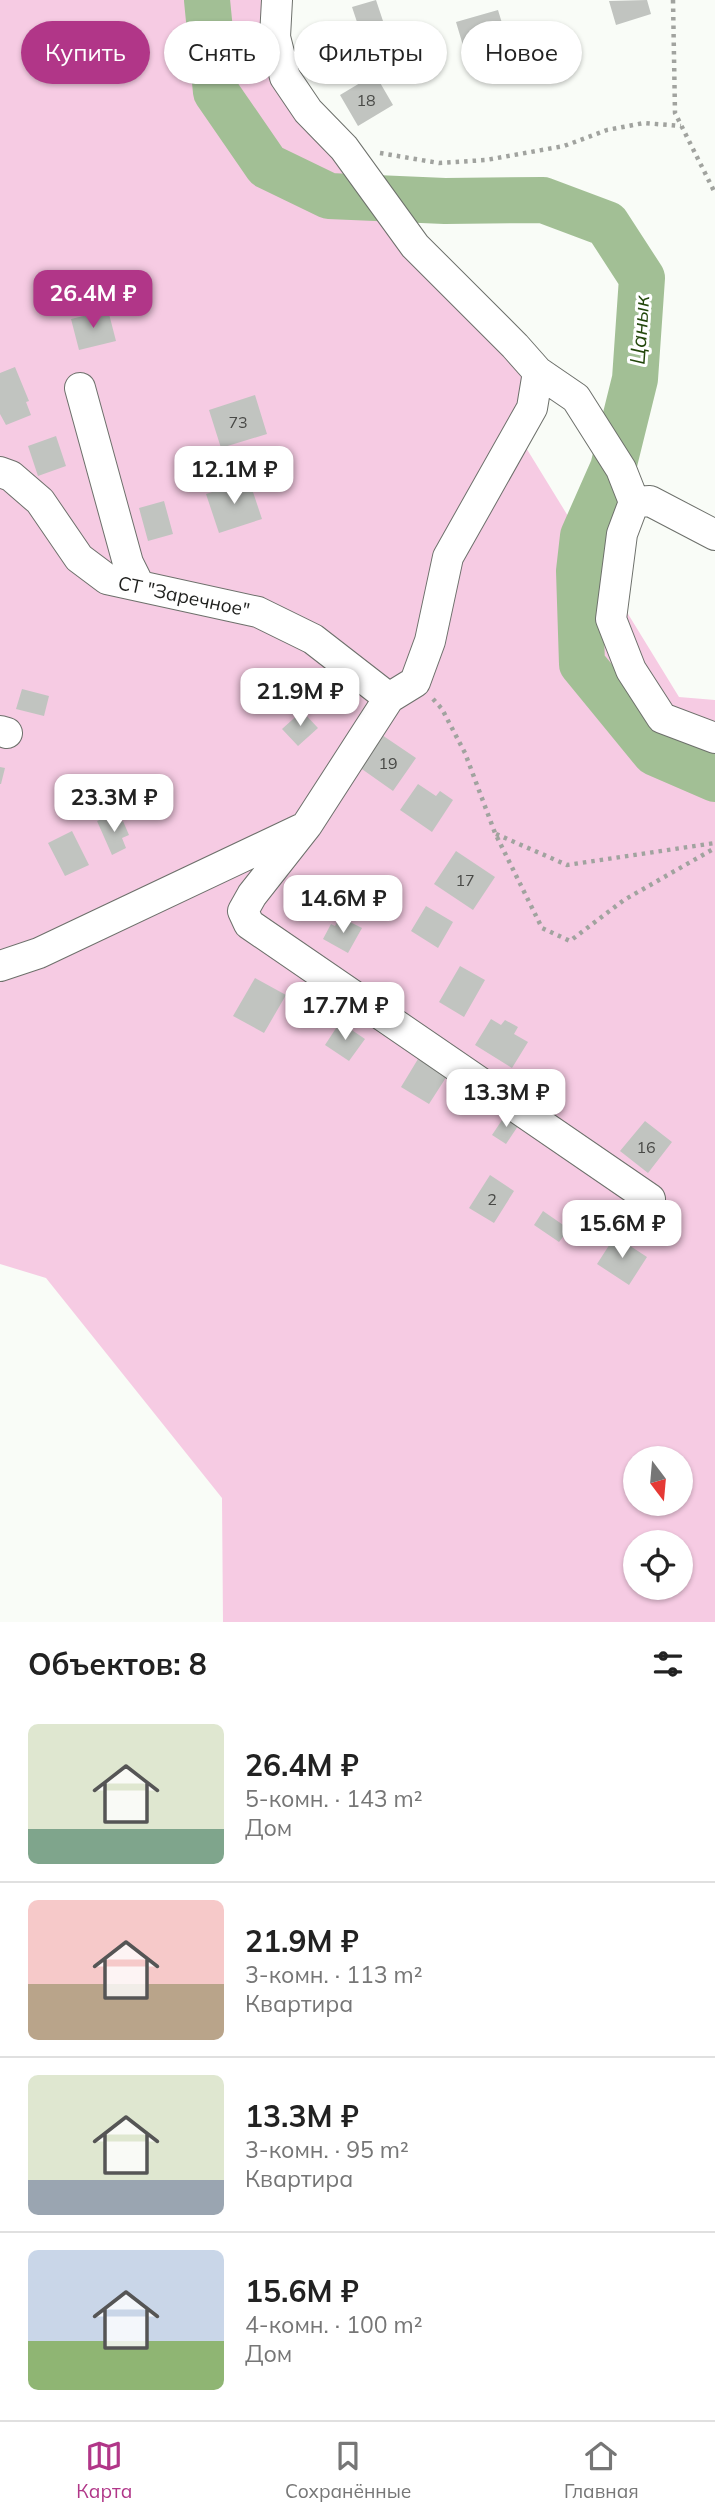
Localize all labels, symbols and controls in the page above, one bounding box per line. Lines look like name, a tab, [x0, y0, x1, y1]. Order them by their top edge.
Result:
chip: Купить	[21, 21, 150, 84]
chip: Снять	[164, 21, 280, 84]
chip: Фильтры	[294, 21, 447, 84]
chip: Новое	[461, 21, 582, 84]
house number: 18	[356, 90, 376, 110]
pin: 26.4M ₽	[28, 270, 158, 330]
text: 26.4M ₽	[49, 278, 137, 307]
water label: Цанык	[624, 294, 654, 365]
house number: 73	[228, 412, 248, 432]
pin: 12.1M ₽	[169, 447, 299, 506]
text: 12.1M ₽	[190, 454, 278, 483]
street label: СТ "Заречное"	[116, 570, 252, 622]
pin: 21.9M ₽	[235, 668, 365, 728]
text: 21.9M ₽	[256, 676, 344, 705]
house number: 19	[378, 753, 398, 773]
pin: 23.3M ₽	[49, 774, 179, 834]
text: 23.3M ₽	[70, 782, 158, 811]
house number: 17	[455, 870, 475, 890]
pin: 14.6M ₽	[278, 876, 408, 935]
text: 14.6M ₽	[299, 883, 387, 912]
pin: 17.7M ₽	[280, 982, 410, 1042]
text: 17.7M ₽	[301, 990, 389, 1019]
pin: 13.3M ₽	[441, 1070, 571, 1129]
text: 13.3M ₽	[462, 1077, 550, 1106]
house number: 16	[636, 1137, 656, 1157]
house number: 2	[487, 1189, 497, 1209]
pin: 15.6M ₽	[557, 1200, 687, 1260]
text: 15.6M ₽	[578, 1208, 666, 1237]
north arrow	[623, 1446, 693, 1516]
map controls	[623, 1446, 693, 1600]
button: locate	[623, 1530, 693, 1600]
text: Объектов: 8	[28, 1645, 207, 1683]
icon: filters	[649, 1645, 687, 1683]
text: 26.4M ₽	[245, 1746, 359, 1784]
icon: home	[84, 1752, 168, 1836]
text: 5-комн. · 143 m²	[245, 1784, 423, 1813]
text: Дом	[245, 1813, 292, 1842]
text: 21.9M ₽	[245, 1922, 359, 1960]
icon: home	[84, 1928, 168, 2012]
text: 3-комн. · 113 m²	[245, 1960, 423, 1989]
text: Квартира	[245, 1989, 353, 2018]
text: 13.3M ₽	[245, 2097, 359, 2135]
icon: home	[84, 2103, 168, 2187]
text: 3-комн. · 95 m²	[245, 2135, 409, 2164]
text: Квартира	[245, 2164, 353, 2193]
text: 15.6M ₽	[245, 2272, 359, 2310]
icon: home	[84, 2278, 168, 2362]
text: 4-комн. · 100 m²	[245, 2310, 423, 2339]
text: Дом	[245, 2339, 292, 2368]
tab: Карта	[76, 2437, 132, 2503]
tab: Сохранённые	[285, 2437, 411, 2503]
tab: Главная	[564, 2437, 639, 2503]

